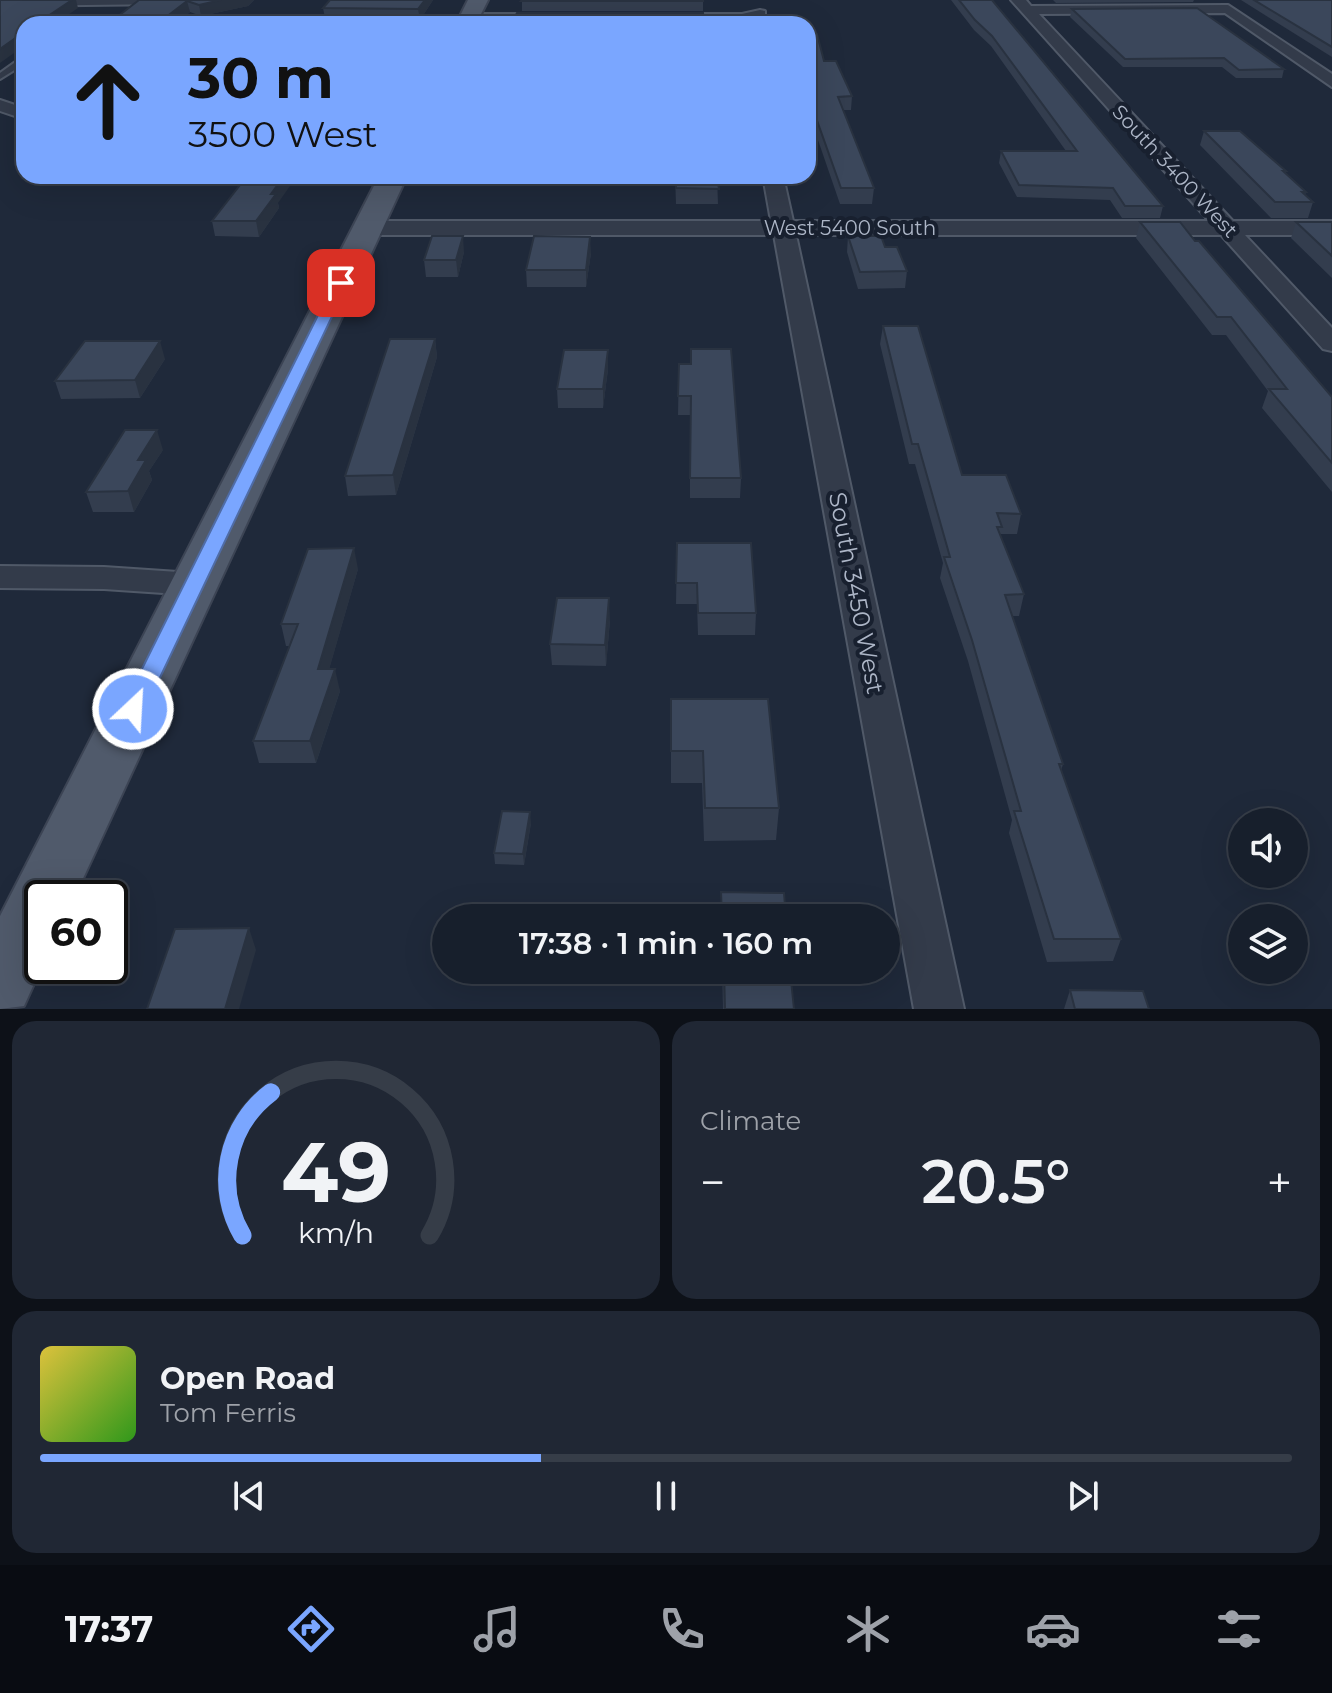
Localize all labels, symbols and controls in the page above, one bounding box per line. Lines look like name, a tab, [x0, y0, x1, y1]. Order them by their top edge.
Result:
text: 30 m	[188, 44, 334, 112]
icon: ahead	[56, 48, 160, 152]
street label: South 3400 West	[1107, 100, 1243, 242]
text: 3500 West	[188, 112, 377, 156]
street label: West 5400 South	[764, 216, 936, 240]
pin	[307, 249, 375, 317]
icon: arrive	[319, 261, 363, 305]
street label: South 3450 West	[823, 490, 890, 696]
position arrow	[91, 667, 175, 751]
map controls	[1228, 808, 1308, 984]
button: sound	[1228, 808, 1308, 888]
speed limit sign: 60	[24, 880, 128, 984]
button: layers	[1228, 904, 1308, 984]
text: 17:38 · 1 min · 160 m	[519, 925, 813, 962]
text: Climate	[700, 1105, 801, 1137]
text: 49	[281, 1121, 391, 1223]
text: 20.5°	[922, 1145, 1070, 1218]
text: −	[700, 1155, 725, 1209]
text: +	[1267, 1155, 1292, 1209]
text: km/h	[298, 1215, 374, 1250]
text: Open Road	[160, 1360, 335, 1397]
text: Tom Ferris	[160, 1397, 296, 1429]
icon: previous	[227, 1474, 271, 1518]
icon: pause	[644, 1474, 688, 1518]
icon: next	[1061, 1474, 1105, 1518]
icon: directions	[283, 1601, 339, 1657]
icon: music	[469, 1601, 525, 1657]
icon: phone	[654, 1601, 710, 1657]
icon: climate	[840, 1601, 896, 1657]
icon: car	[1025, 1601, 1081, 1657]
icon: filters	[1211, 1601, 1267, 1657]
text: 17:37	[65, 1607, 153, 1651]

